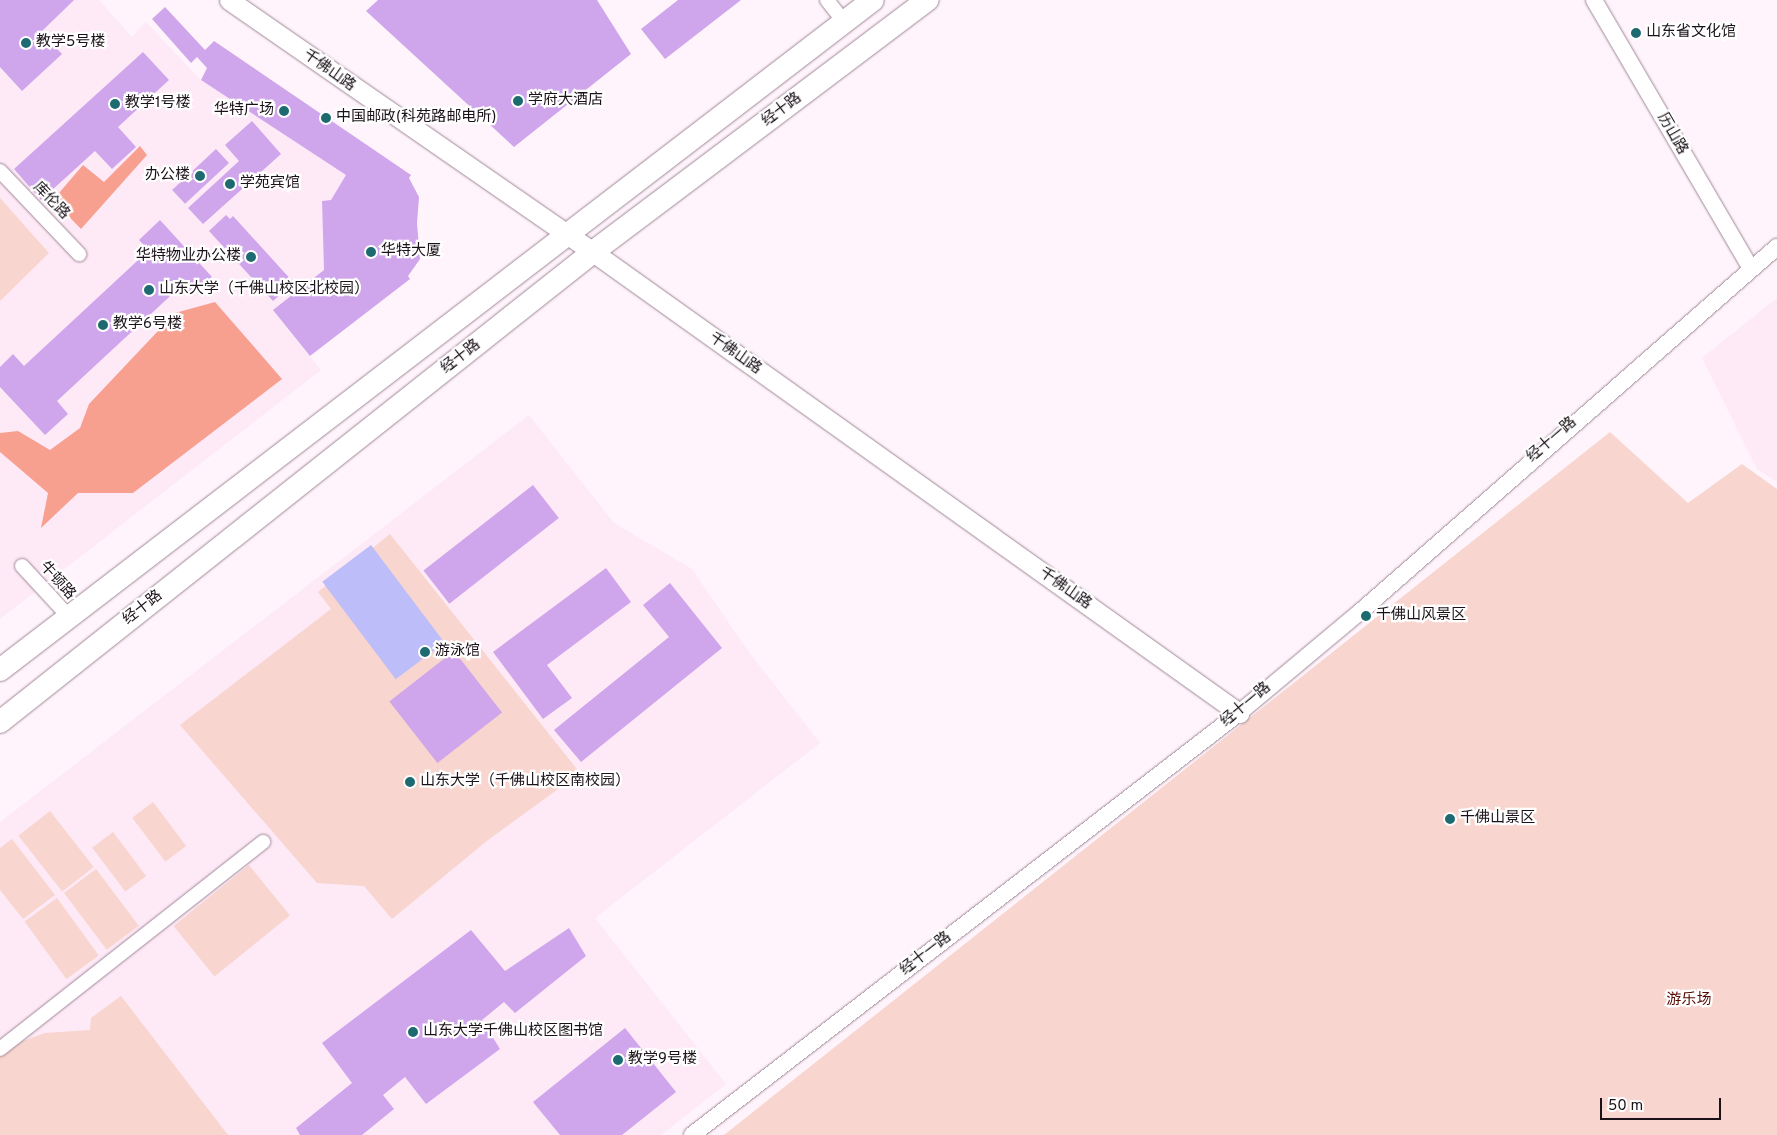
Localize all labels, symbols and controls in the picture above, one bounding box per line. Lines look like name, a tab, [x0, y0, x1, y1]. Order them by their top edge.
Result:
place label: 山东省文化馆	[1646, 24, 1736, 42]
marker: 山东省文化馆	[1630, 27, 1642, 39]
place label: 教学5号楼	[36, 34, 105, 52]
marker: 教学5号楼	[20, 37, 32, 49]
street label: 千佛山路	[299, 46, 359, 96]
street label: 经十路	[759, 89, 805, 131]
place label: 学府大酒店	[528, 92, 603, 110]
place label: 教学1号楼	[125, 95, 191, 113]
marker: 学府大酒店	[512, 95, 524, 107]
marker: 教学1号楼	[109, 98, 121, 110]
place label: 华特广场	[214, 102, 274, 120]
marker: 华特广场	[278, 105, 290, 117]
place label: 中国邮政(科苑路邮电所)	[336, 109, 496, 127]
street label: 历山路	[1653, 110, 1691, 158]
marker: 中国邮政(科苑路邮电所)	[320, 112, 332, 124]
place label: 办公楼	[145, 167, 190, 185]
marker: 办公楼	[194, 170, 206, 182]
place label: 学苑宾馆	[240, 175, 300, 193]
marker: 学苑宾馆	[224, 178, 236, 190]
street label: 库伦路	[29, 179, 73, 223]
place label: 华特大厦	[381, 243, 441, 261]
marker: 华特大厦	[365, 246, 377, 258]
place label: 华特物业办公楼	[136, 248, 241, 266]
marker: 华特物业办公楼	[245, 251, 257, 263]
place label: 山东大学（千佛山校区北校园）	[159, 281, 369, 299]
marker: 山东大学（千佛山校区北校园）	[143, 284, 155, 296]
place label: 教学6号楼	[113, 316, 182, 334]
marker: 教学6号楼	[97, 319, 109, 331]
street label: 千佛山路	[705, 329, 765, 379]
street label: 经十路	[438, 336, 484, 378]
street label: 经十一路	[1523, 414, 1581, 466]
street label: 牛顿路	[35, 558, 79, 604]
street label: 千佛山路	[1035, 564, 1095, 614]
street label: 经十路	[120, 587, 166, 629]
place label: 千佛山风景区	[1376, 607, 1466, 625]
marker: 千佛山风景区	[1360, 610, 1372, 622]
place label: 游泳馆	[435, 643, 480, 661]
marker: 游泳馆	[419, 646, 431, 658]
street label: 经十一路	[1217, 679, 1275, 731]
place label: 山东大学（千佛山校区南校园）	[420, 773, 630, 791]
marker: 山东大学（千佛山校区南校园）	[404, 776, 416, 788]
place label: 千佛山景区	[1460, 810, 1535, 828]
marker: 千佛山景区	[1444, 813, 1456, 825]
street label: 经十一路	[897, 928, 955, 980]
park label: 游乐场	[1667, 992, 1711, 1010]
place label: 山东大学千佛山校区图书馆	[423, 1023, 603, 1041]
marker: 山东大学千佛山校区图书馆	[407, 1026, 419, 1038]
place label: 教学9号楼	[628, 1051, 697, 1069]
marker: 教学9号楼	[612, 1054, 624, 1066]
scale bar	[1602, 1088, 1723, 1120]
text: 50 m	[1608, 1097, 1643, 1116]

